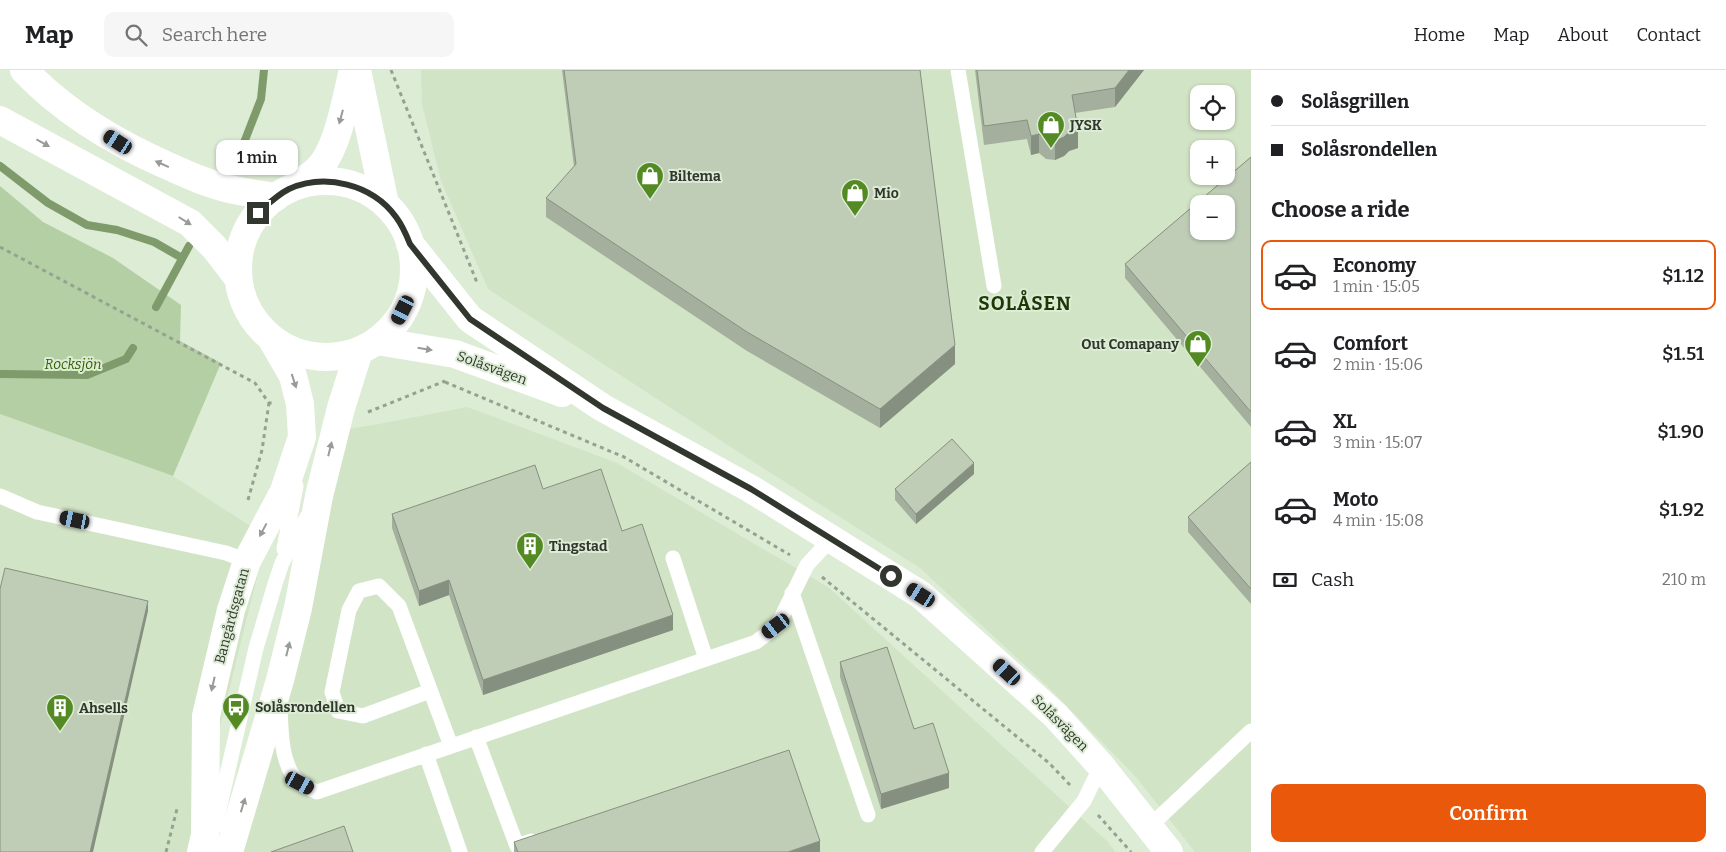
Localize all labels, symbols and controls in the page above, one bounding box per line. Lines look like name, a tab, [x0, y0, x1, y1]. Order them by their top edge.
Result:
search box	[104, 12, 454, 57]
text: Map	[25, 21, 74, 49]
icon: search	[122, 21, 150, 49]
text: Search here	[162, 23, 267, 46]
text: Home	[1414, 24, 1465, 46]
text: Map	[1493, 24, 1529, 46]
text: About	[1557, 24, 1608, 46]
text: Contact	[1636, 24, 1701, 46]
map controls	[1190, 85, 1235, 240]
button: locate	[1190, 85, 1235, 130]
text: Solåsgrillen	[1301, 90, 1409, 113]
one-way arrow	[337, 110, 345, 125]
shop icon: JYSK	[1036, 110, 1066, 149]
place label: JYSK	[1069, 117, 1102, 134]
car	[101, 128, 134, 156]
text: Solåsrondellen	[1301, 138, 1437, 161]
one-way arrow	[36, 139, 50, 148]
callout: 1 min	[217, 140, 299, 176]
button: +	[1190, 140, 1235, 185]
text: 1 min	[237, 148, 277, 167]
one-way arrow	[155, 159, 169, 167]
shop icon: Biltema	[635, 161, 665, 200]
place label: Biltema	[669, 168, 721, 185]
shop icon: Mio	[840, 178, 870, 217]
place label: Mio	[874, 185, 899, 202]
button: −	[1190, 195, 1235, 240]
text: Choose a ride	[1271, 196, 1410, 223]
route end	[247, 202, 269, 224]
one-way arrow	[179, 217, 192, 226]
icon: car	[1273, 253, 1318, 298]
text: Economy	[1333, 254, 1416, 277]
text: $1.12	[1662, 264, 1704, 287]
text: 1 min · 15:05	[1333, 277, 1420, 296]
district label: SOLÅSEN	[978, 289, 1072, 315]
car	[389, 293, 416, 327]
shop icon: Out Comapany	[1183, 329, 1213, 368]
icon: car	[1273, 331, 1318, 376]
text: Comfort	[1333, 332, 1408, 355]
place label: Out Comapany	[1081, 336, 1179, 353]
text: $1.51	[1662, 342, 1704, 365]
one-way arrow	[417, 346, 433, 354]
street label: Solåsvägen	[455, 347, 529, 389]
text: 2 min · 15:06	[1333, 355, 1423, 374]
park label: Rocksjön	[45, 356, 101, 373]
one-way arrow	[290, 374, 298, 389]
icon: car	[1273, 409, 1318, 454]
text: XL	[1333, 410, 1357, 433]
text: $1.90	[1657, 420, 1704, 443]
text: 3 min · 15:07	[1333, 433, 1422, 452]
one-way arrow	[327, 442, 335, 457]
icon: car	[1273, 487, 1318, 532]
text: Moto	[1333, 488, 1379, 511]
text: $1.92	[1659, 498, 1704, 521]
car	[58, 510, 91, 530]
text: 4 min · 15:08	[1333, 511, 1424, 530]
one-way arrow	[259, 523, 267, 538]
building icon: Tingstad	[515, 531, 545, 570]
place label: Tingstad	[549, 538, 608, 555]
route start	[880, 565, 902, 587]
street label: Bangårdsgatan	[211, 566, 253, 666]
icon: cash	[1271, 566, 1299, 594]
text: Cash	[1311, 568, 1354, 591]
text: 210 m	[1662, 570, 1706, 589]
car	[904, 581, 937, 609]
car	[759, 611, 792, 641]
one-way arrow	[284, 641, 292, 656]
car	[990, 656, 1023, 688]
one-way arrow	[209, 677, 217, 692]
street label: Solåsvägen	[1028, 691, 1092, 755]
bus stop icon: Solåsrondellen	[221, 692, 251, 731]
building icon: Ahsells	[45, 693, 75, 732]
place label: Solåsrondellen	[255, 699, 355, 716]
place label: Ahsells	[79, 700, 128, 717]
car	[283, 769, 316, 797]
button: Confirm	[1271, 784, 1706, 842]
one-way arrow	[240, 798, 248, 813]

